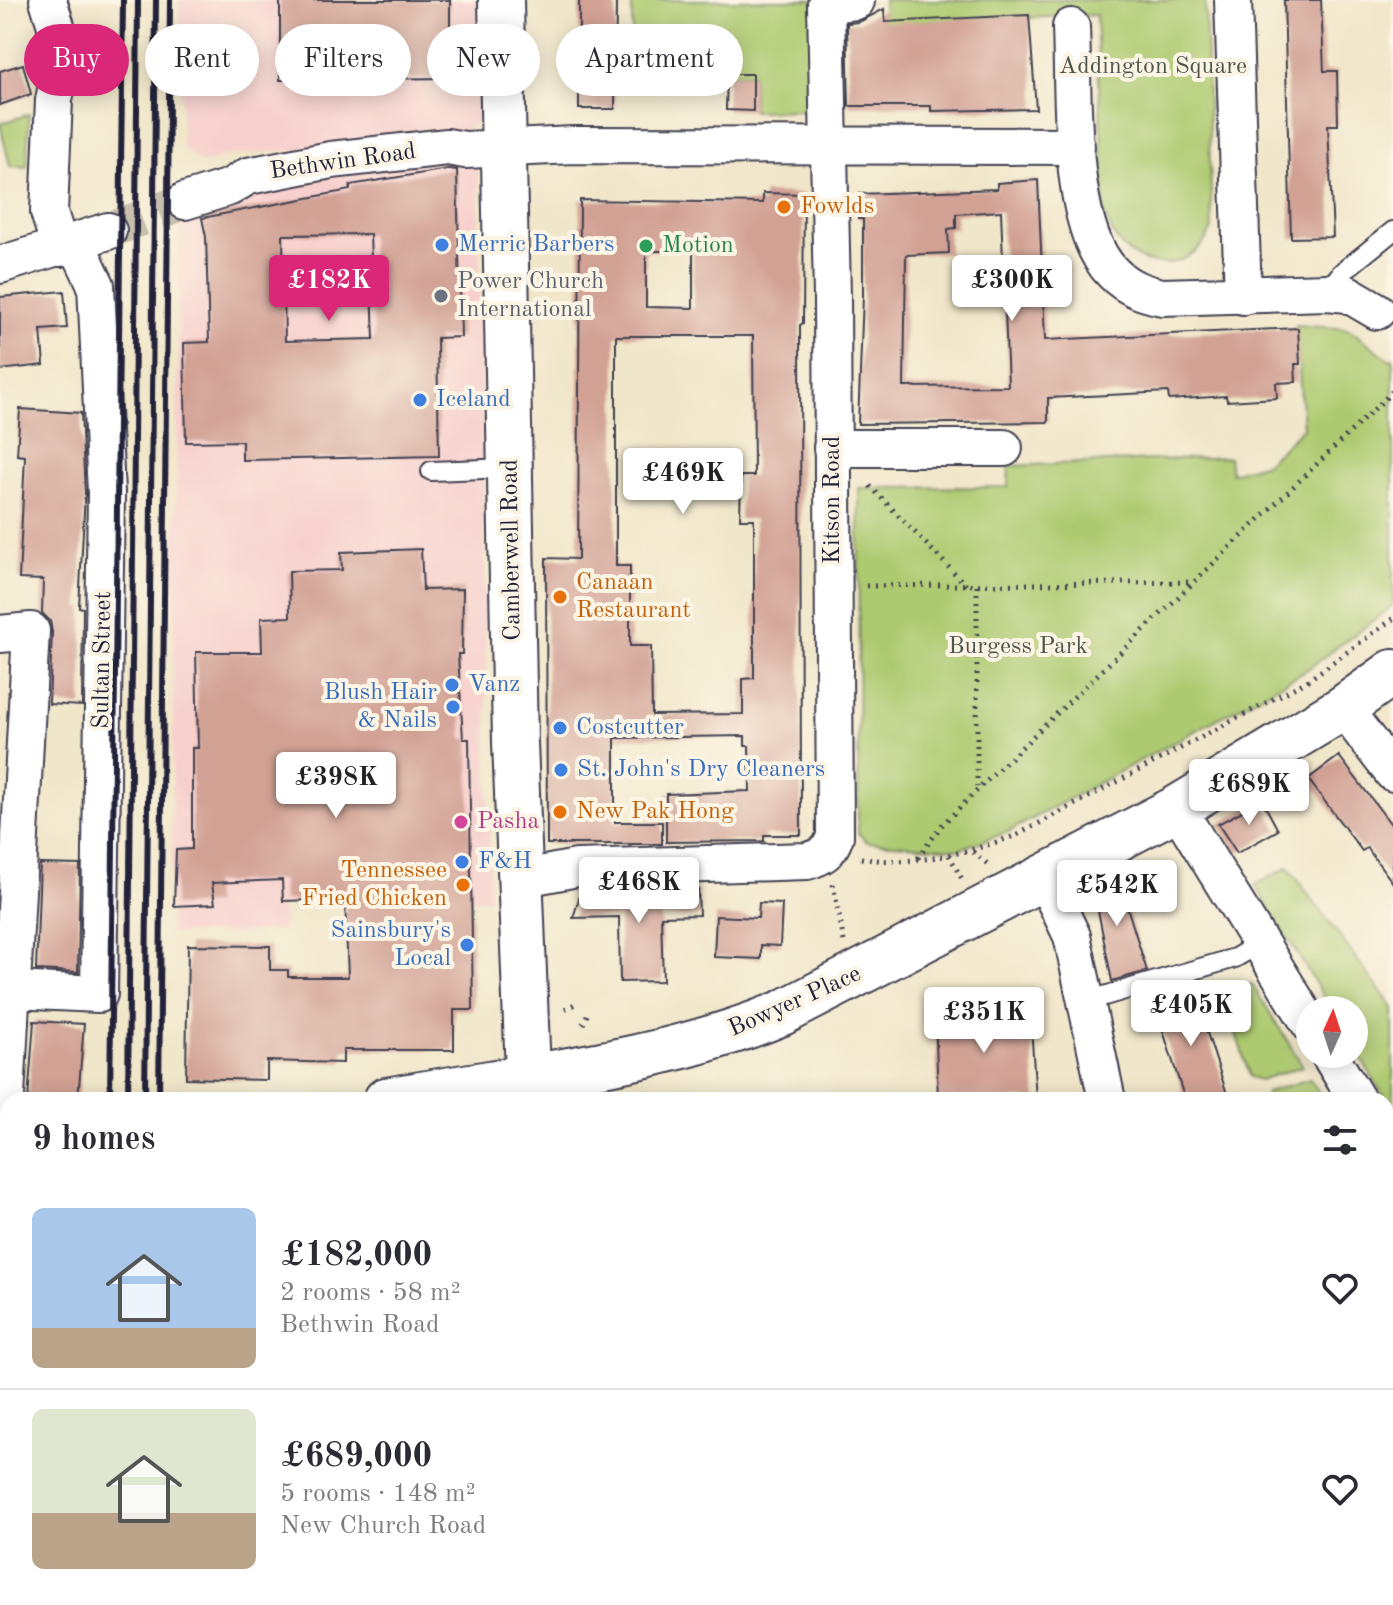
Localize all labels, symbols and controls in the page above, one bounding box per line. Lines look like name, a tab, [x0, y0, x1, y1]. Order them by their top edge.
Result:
chip: Buy	[24, 24, 129, 96]
chip: Rent	[145, 24, 259, 96]
chip: Filters	[275, 24, 411, 96]
chip: New	[427, 24, 540, 96]
chip: Apartment	[556, 24, 743, 96]
park label: Addington Square	[1059, 55, 1247, 79]
street label: Bethwin Road	[268, 140, 418, 184]
place label: Fowlds	[800, 195, 874, 219]
marker: Fowlds	[775, 198, 793, 216]
place label: Merric Barbers	[458, 233, 614, 257]
place label: Motion	[662, 234, 734, 258]
marker: Merric Barbers	[433, 236, 451, 254]
marker: Motion	[637, 237, 655, 255]
pin: £182K	[273, 255, 385, 323]
pin: £300K	[956, 255, 1068, 323]
text: £182K	[287, 268, 371, 294]
text: £300K	[970, 268, 1054, 294]
place label: Power Church International	[457, 270, 604, 322]
marker: Power Church International	[432, 287, 450, 305]
place label: Iceland	[436, 388, 511, 412]
marker: Iceland	[411, 391, 429, 409]
street label: Kitson Road	[821, 436, 845, 564]
pin: £469K	[627, 448, 739, 516]
street label: Camberwell Road	[498, 459, 526, 641]
text: £469K	[641, 461, 725, 487]
place label: Canaan Restaurant	[576, 571, 691, 623]
marker: Canaan Restaurant	[551, 588, 569, 606]
street label: Sultan Street	[90, 591, 116, 729]
park label: Burgess Park	[948, 635, 1088, 659]
place label: Vanz	[468, 673, 520, 697]
marker: Vanz	[443, 676, 461, 694]
place label: Blush Hair & Nails	[324, 681, 437, 733]
marker: Blush Hair & Nails	[444, 698, 462, 716]
place label: Costcutter	[576, 716, 684, 740]
marker: Costcutter	[551, 719, 569, 737]
pin: £398K	[280, 752, 392, 820]
place label: St. John's Dry Cleaners	[577, 758, 825, 782]
pin: £689K	[1193, 759, 1305, 827]
marker: St. John's Dry Cleaners	[552, 761, 570, 779]
text: £398K	[294, 765, 378, 791]
text: £689K	[1207, 772, 1291, 798]
place label: New Pak Hong	[576, 800, 734, 824]
marker: New Pak Hong	[551, 803, 569, 821]
place label: Pasha	[477, 810, 540, 834]
marker: Pasha	[452, 813, 470, 831]
place label: F&H	[478, 850, 532, 874]
marker: F&H	[453, 853, 471, 871]
pin: £468K	[583, 857, 695, 925]
place label: Tennessee Fried Chicken	[302, 859, 447, 911]
pin: £542K	[1061, 860, 1173, 928]
text: £468K	[597, 870, 681, 896]
text: £542K	[1075, 873, 1159, 899]
marker: Tennessee Fried Chicken	[454, 876, 472, 894]
place label: Sainsbury's Local	[331, 919, 451, 971]
marker: Sainsbury's Local	[458, 936, 476, 954]
street label: Bowyer Place	[725, 962, 865, 1042]
pin: £405K	[1135, 980, 1247, 1048]
pin: £351K	[928, 987, 1040, 1055]
text: £405K	[1149, 993, 1233, 1019]
north arrow	[1296, 996, 1368, 1068]
map controls	[1296, 996, 1368, 1068]
text: £351K	[942, 1000, 1026, 1026]
icon: filters	[1318, 1118, 1362, 1162]
text: 9 homes	[32, 1123, 155, 1157]
text: £182,000	[280, 1239, 432, 1273]
icon: home	[96, 1240, 192, 1336]
icon: heart	[1318, 1266, 1362, 1310]
text: 2 rooms · 58 m²	[280, 1280, 461, 1306]
text: Bethwin Road	[280, 1312, 440, 1338]
text: £689,000	[280, 1440, 432, 1474]
icon: home	[96, 1441, 192, 1537]
icon: heart	[1318, 1467, 1362, 1511]
text: 5 rooms · 148 m²	[280, 1481, 476, 1507]
text: New Church Road	[280, 1513, 486, 1539]

